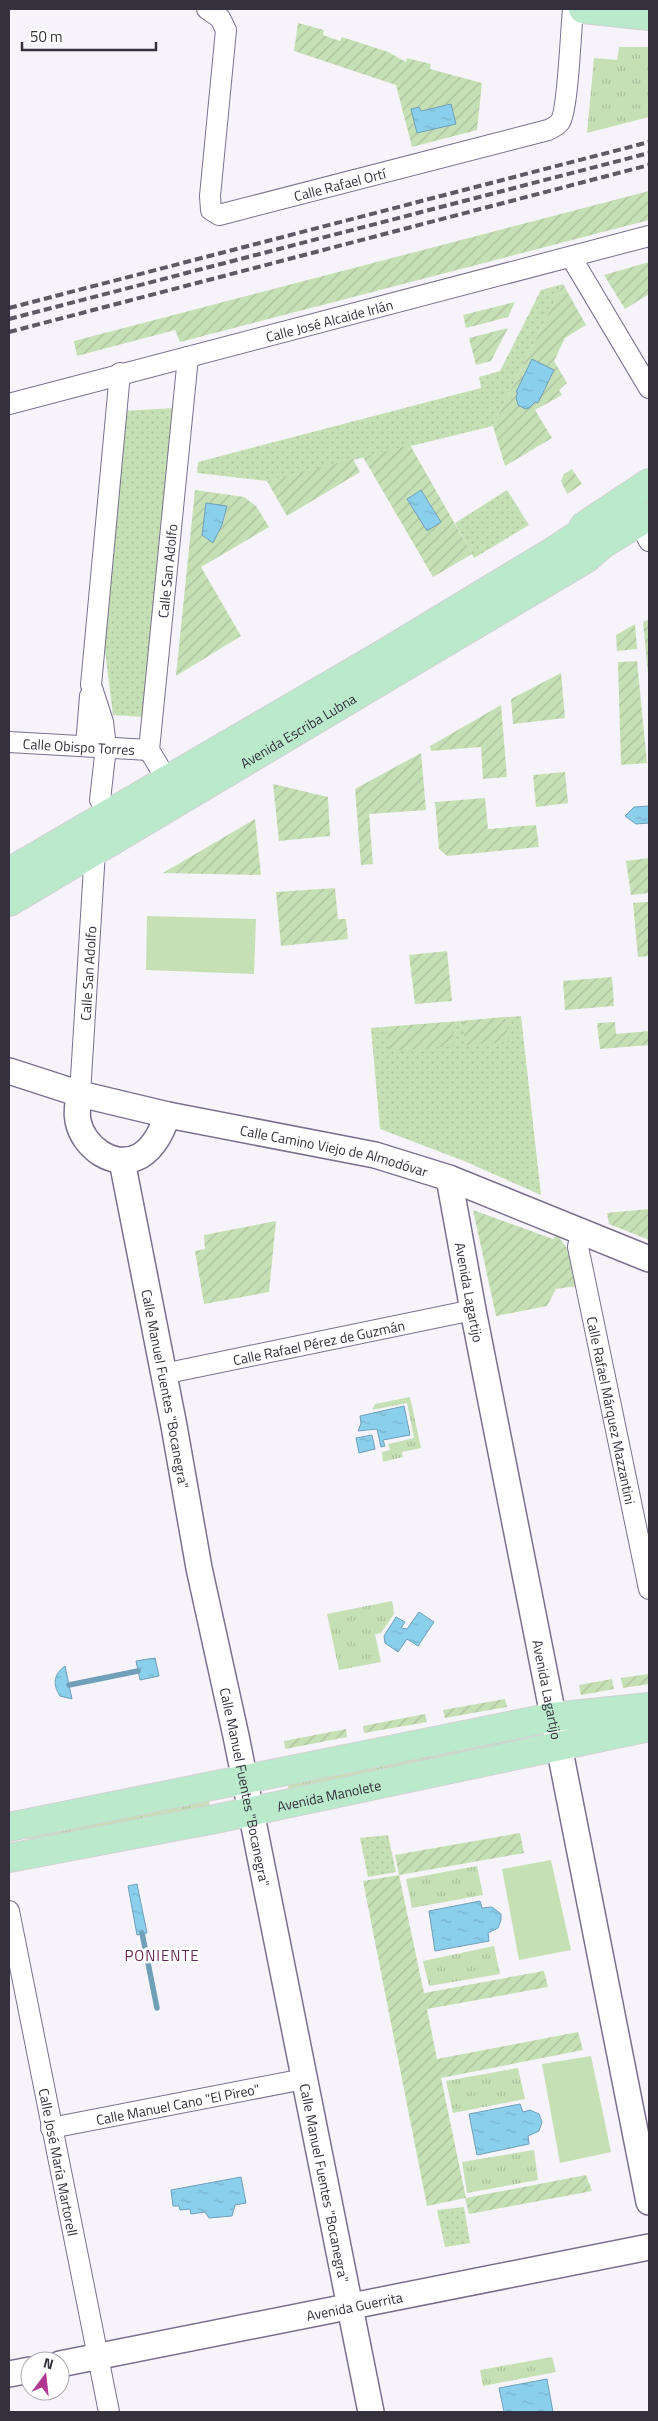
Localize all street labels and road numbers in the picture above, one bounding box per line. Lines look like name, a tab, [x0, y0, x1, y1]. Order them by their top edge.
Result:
street label: Calle Rafael Ortí	[291, 162, 389, 206]
street label: Calle José Alcaide Irlán	[263, 293, 395, 347]
street label: Calle San Adolfo	[152, 523, 182, 619]
street label: Avenida Escriba Lubna	[236, 687, 360, 773]
street label: Calle Obispo Torres	[22, 732, 135, 760]
street label: Calle San Adolfo	[74, 925, 101, 1021]
street label: Calle Camino Viejo de Almodóvar	[239, 1119, 431, 1181]
street label: Avenida Lagartijo	[450, 1240, 490, 1344]
street label: Calle Manuel Fuentes "Bocanegra"	[137, 1287, 195, 1490]
street label: Calle Rafael Pérez de Guzmán	[231, 1314, 406, 1370]
street label: Calle Rafael Márquez Mazzantini	[582, 1314, 642, 1506]
street label: Avenida Lagartijo	[528, 1638, 568, 1741]
street label: Calle Manuel Fuentes "Bocanegra"	[215, 1685, 276, 1888]
street label: Avenida Manolete	[275, 1774, 383, 1816]
street label: Calle Manuel Cano "El Pireo"	[94, 2077, 261, 2130]
street label: Calle Manuel Fuentes "Bocanegra"	[295, 2082, 355, 2284]
street label: Calle José María Martorell	[34, 2086, 84, 2238]
street label: Avenida Guerrita	[304, 2286, 404, 2325]

